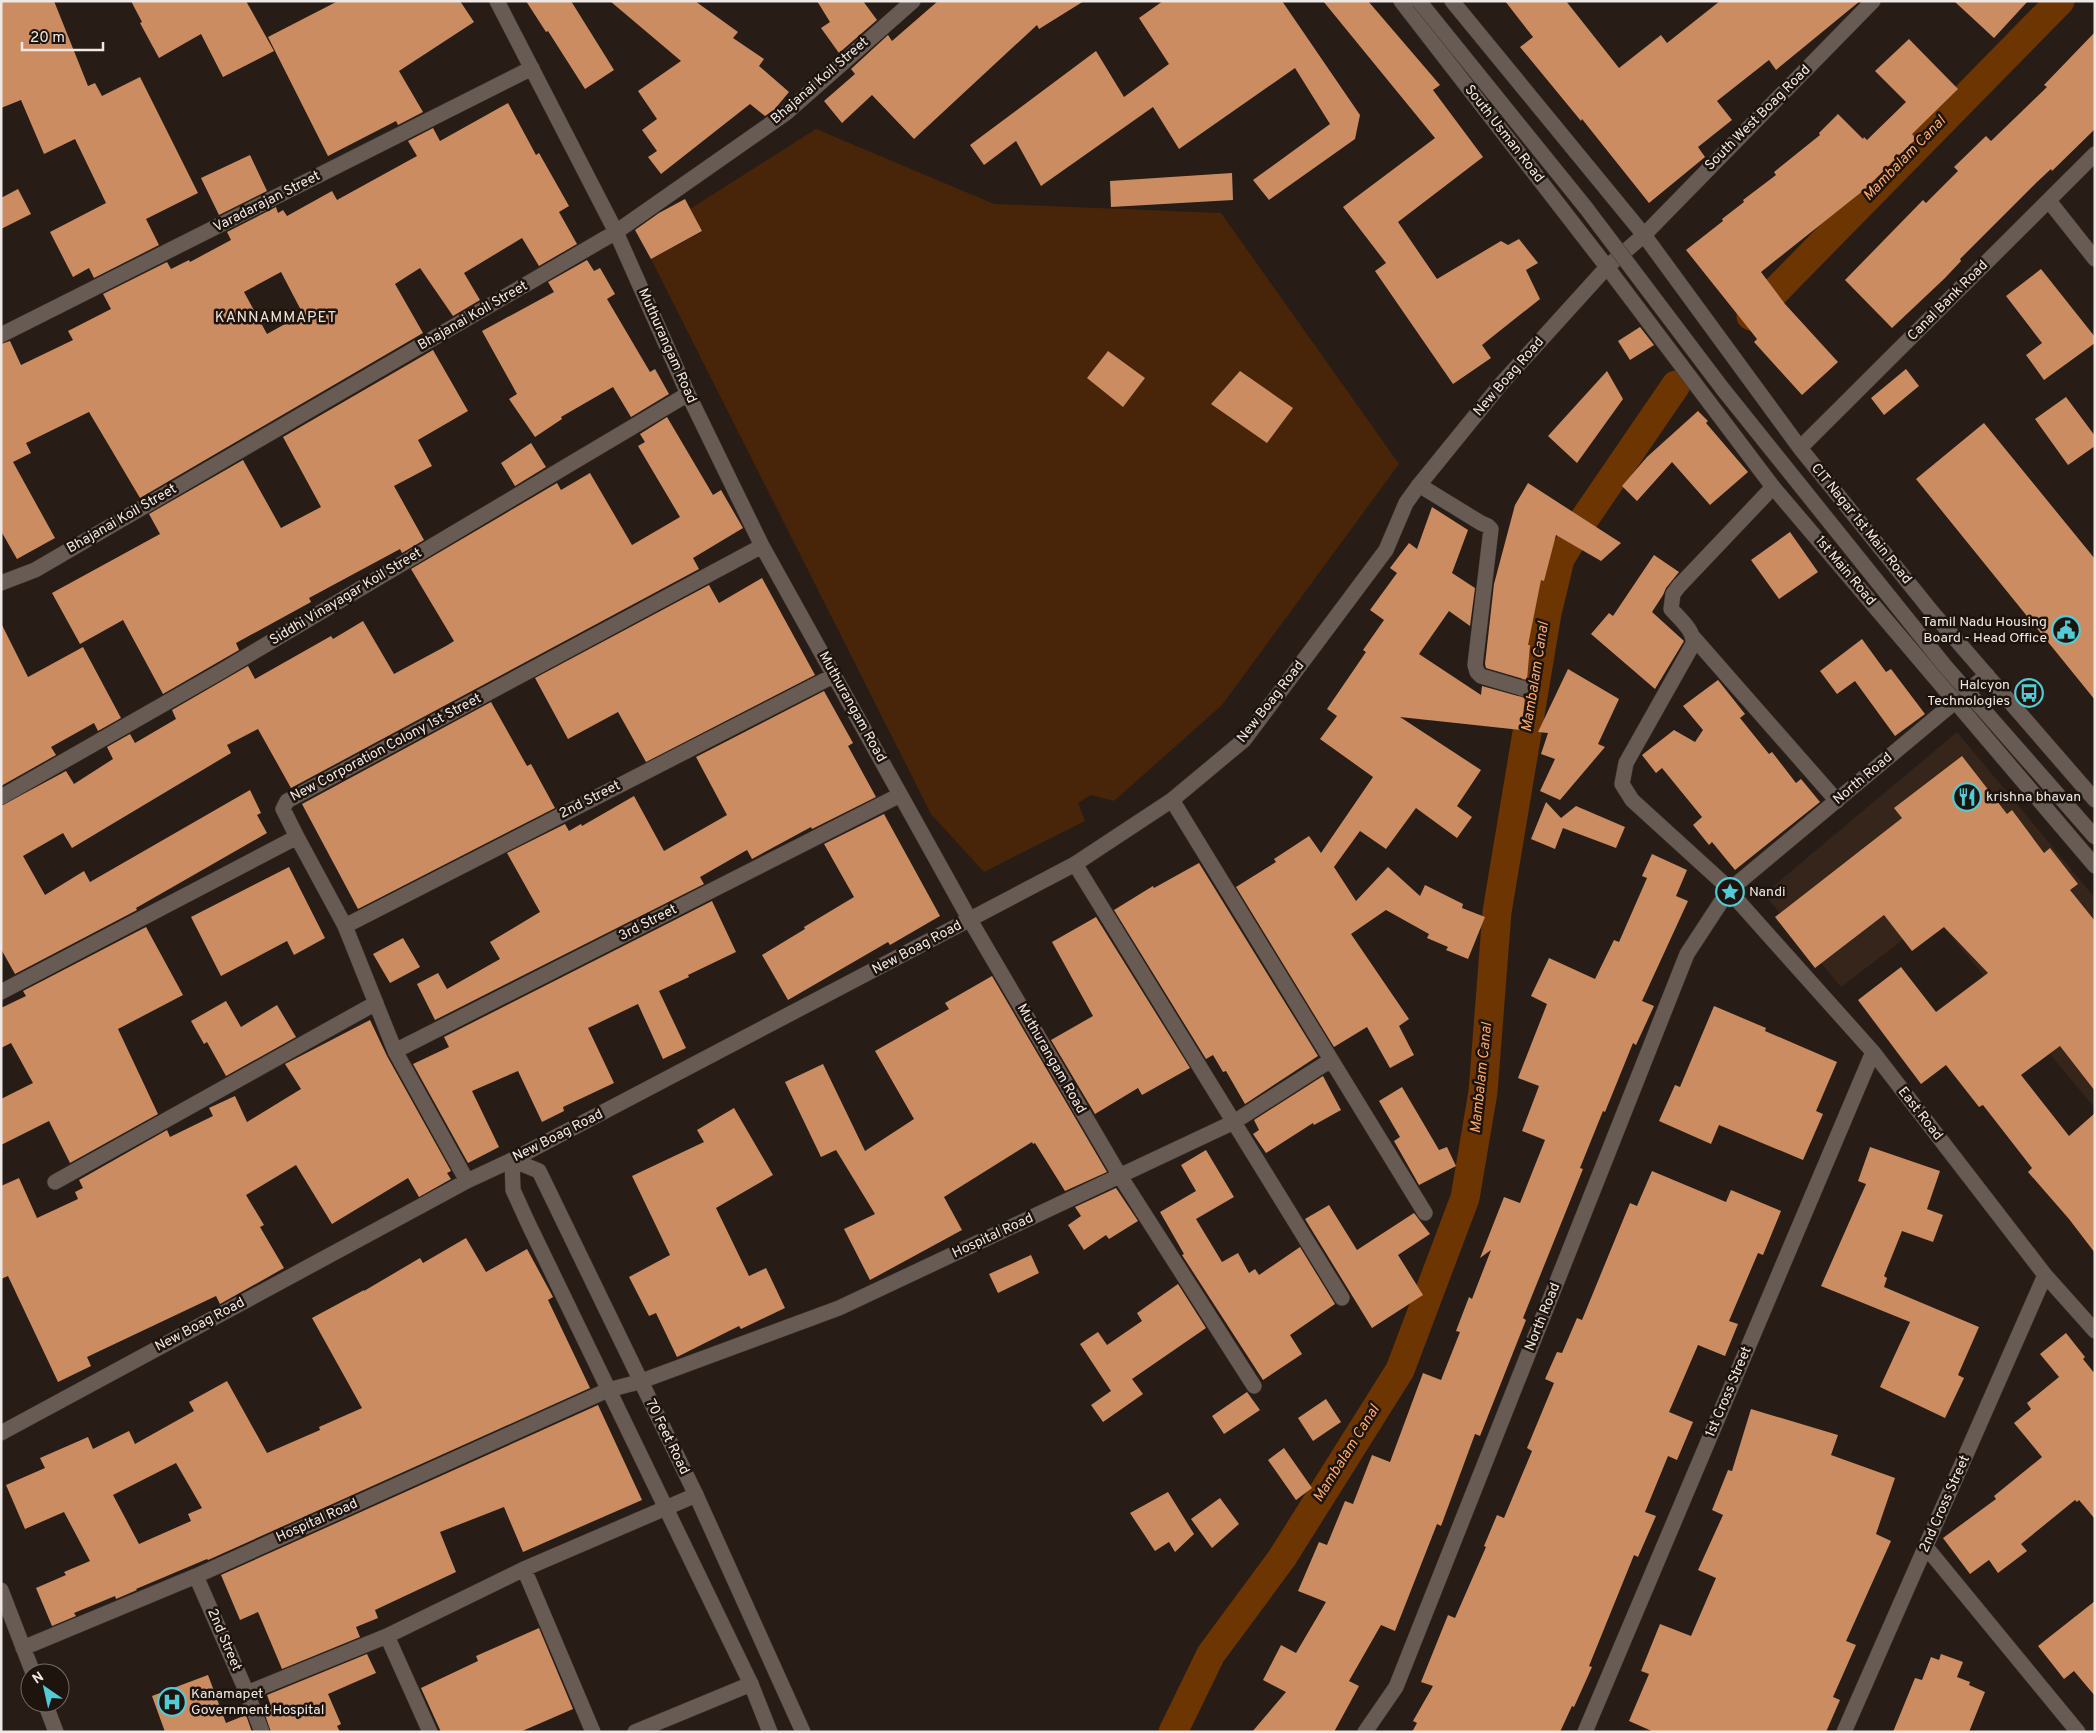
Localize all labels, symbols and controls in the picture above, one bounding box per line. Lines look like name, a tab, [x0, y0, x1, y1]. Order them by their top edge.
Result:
scale bar	[22, 20, 104, 52]
text: 20 m	[30, 29, 65, 48]
street label: Bhajanai Koil Street	[768, 34, 872, 128]
street label: South West Boag Road	[1702, 62, 1814, 174]
street label: South Usman Road	[1461, 82, 1547, 186]
water label: Mambalam Canal	[1860, 112, 1951, 206]
street label: Varadarajan Street	[211, 168, 323, 236]
street label: Canal Bank Road	[1904, 257, 1992, 345]
street label: Bhajanai Koil Street	[415, 278, 531, 354]
street label: Muthurangam Road	[634, 286, 700, 406]
district label: KANNAMMAPET	[215, 309, 337, 328]
street label: New Boag Road	[1470, 334, 1548, 420]
street label: CIT Nagar 1st Main Road	[1807, 460, 1915, 588]
street label: Bhajanai Koil Street	[64, 481, 180, 557]
street label: 1st Main Road	[1811, 533, 1879, 609]
street label: Siddhi Vinayagar Koil Street	[267, 545, 425, 649]
place label: Tamil Nadu Housing Board - Head Office	[1922, 614, 2047, 647]
public building icon: Tamil Nadu Housing Board - Head Office	[2051, 615, 2081, 645]
water label: Mambalam Canal	[1518, 619, 1554, 733]
street label: Muthurangam Road	[815, 649, 889, 765]
street label: New Boag Road	[1234, 658, 1308, 746]
place label: Halcyon Technologies	[1927, 677, 2010, 710]
bus stop icon: Halcyon Technologies	[2014, 678, 2044, 708]
street label: New Corporation Colony 1st Street	[288, 690, 484, 806]
street label: North Road	[1830, 749, 1896, 809]
street label: 2nd Street	[557, 777, 623, 823]
restaurant icon: krishna bhavan	[1952, 782, 1982, 812]
place label: krishna bhavan	[1986, 789, 2081, 806]
place icon: Nandi	[1715, 877, 1745, 907]
place label: Nandi	[1749, 884, 1786, 901]
street label: 3rd Street	[616, 901, 680, 945]
street label: New Boag Road	[869, 917, 965, 979]
street label: Muthurangam Road	[1013, 1001, 1089, 1117]
water label: Mambalam Canal	[1467, 1021, 1497, 1134]
street label: East Road	[1894, 1084, 1946, 1144]
street label: New Boag Road	[510, 1106, 606, 1166]
street label: Hospital Road	[950, 1210, 1036, 1262]
street label: North Road	[1522, 1280, 1564, 1354]
street label: New Boag Road	[152, 1294, 248, 1356]
street label: 1st Cross Street	[1702, 1344, 1756, 1440]
street label: 70 Feet Road	[641, 1396, 693, 1478]
water label: Mambalam Canal	[1309, 1401, 1385, 1506]
street label: 2nd Cross Street	[1916, 1453, 1974, 1555]
street label: Hospital Road	[274, 1495, 360, 1547]
street label: 2nd Street	[203, 1606, 245, 1674]
north arrow	[20, 1663, 70, 1713]
text: N	[30, 1669, 47, 1688]
place label: Kanamapet Government Hospital	[191, 1686, 324, 1719]
hospital icon: Kanamapet Government Hospital	[157, 1687, 187, 1717]

